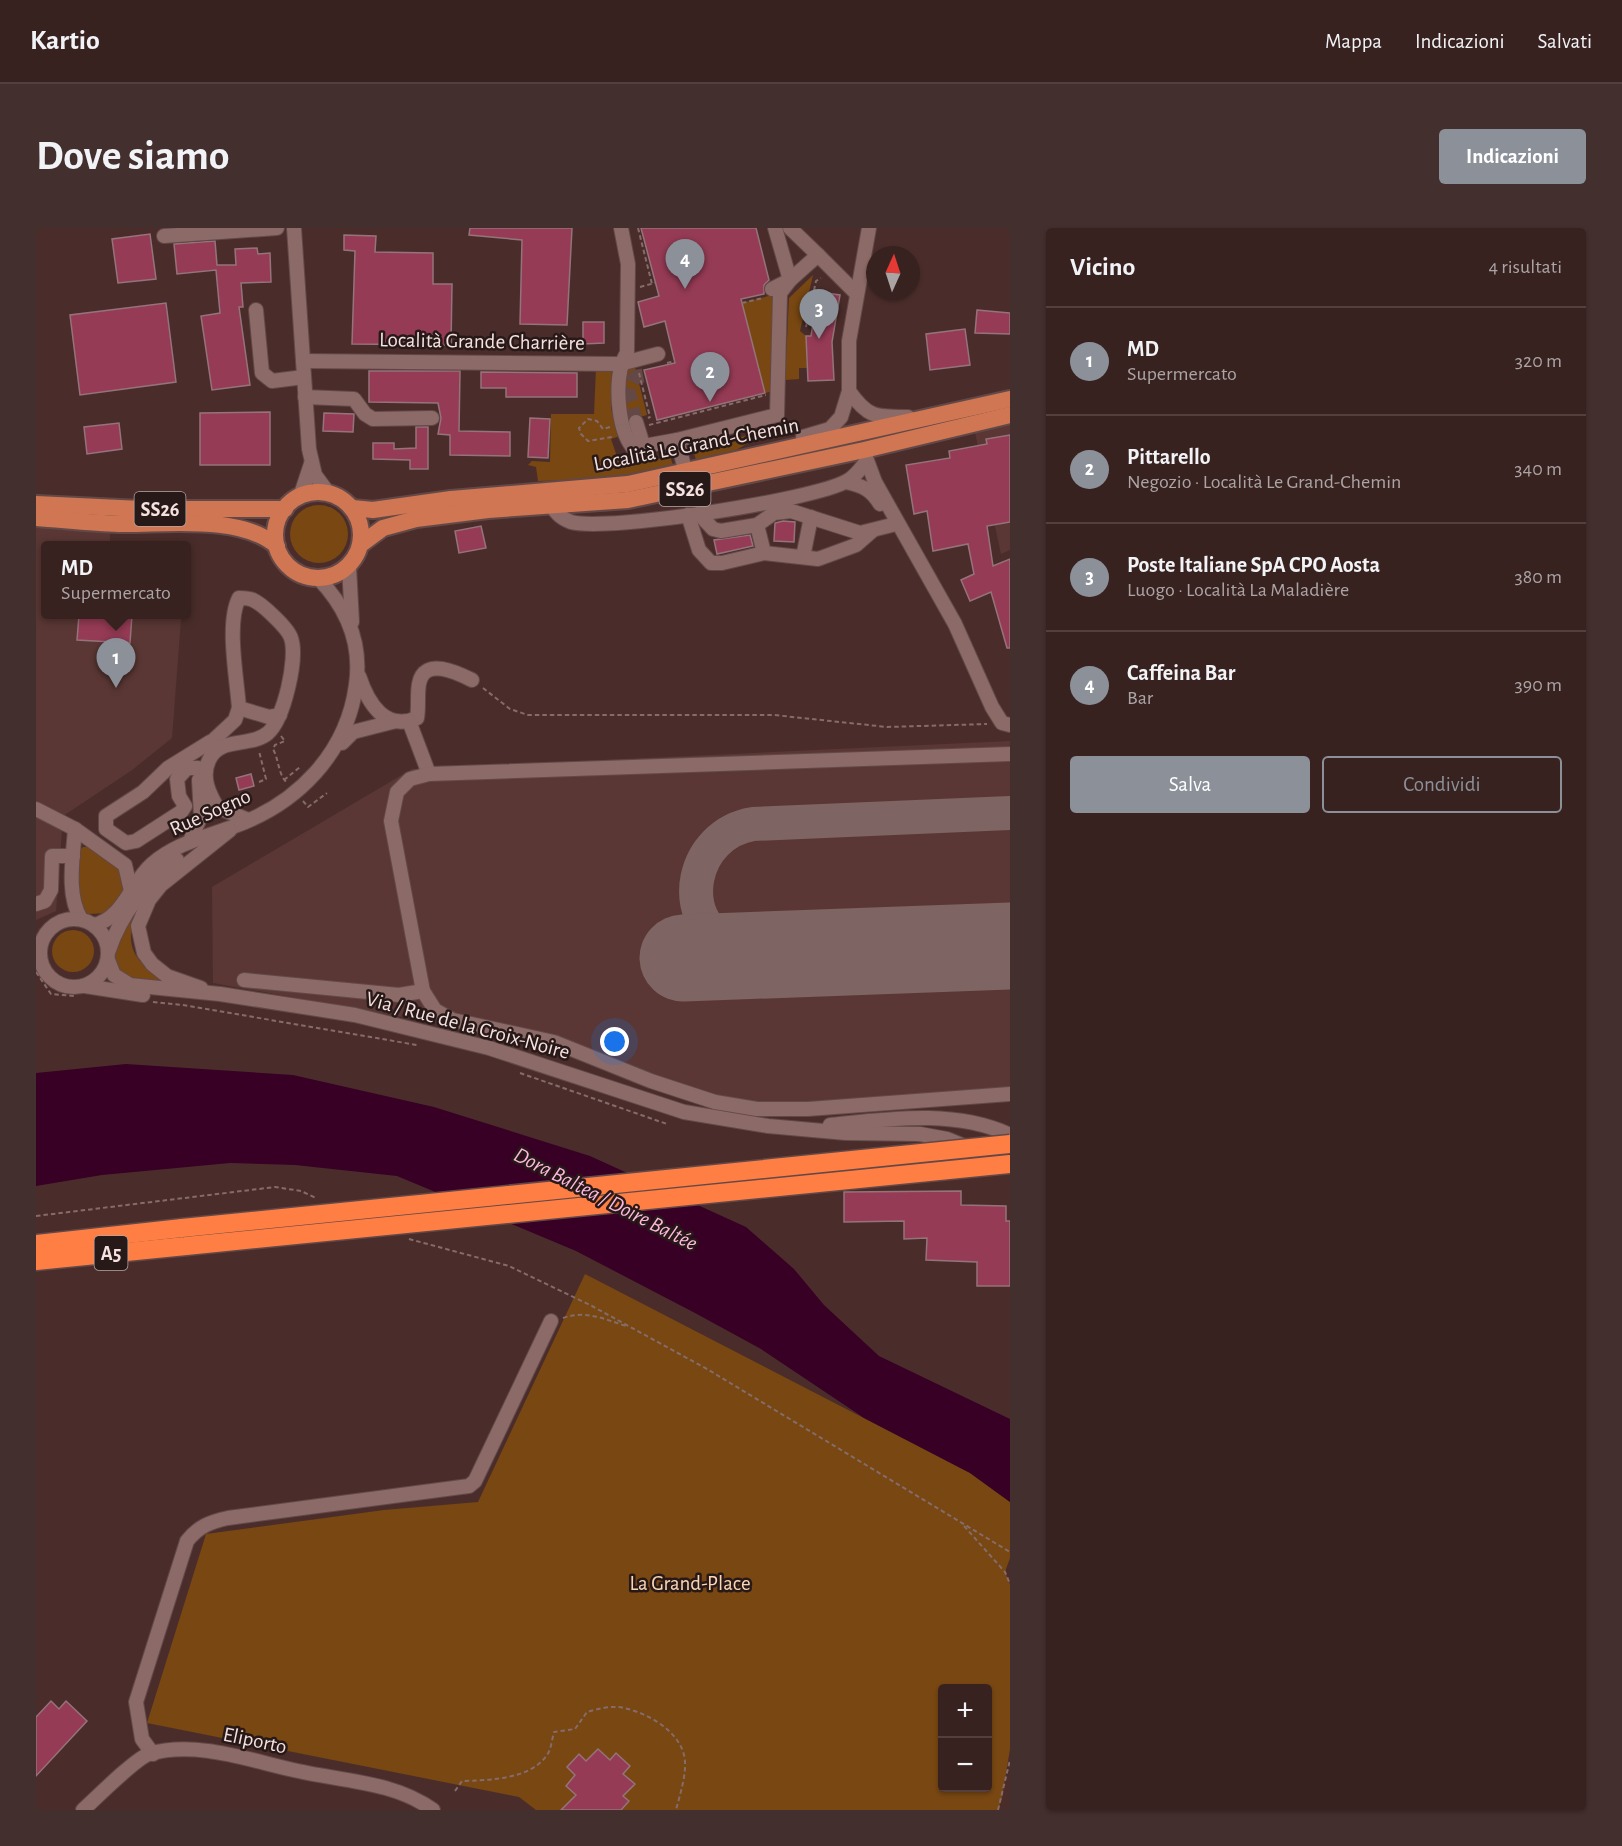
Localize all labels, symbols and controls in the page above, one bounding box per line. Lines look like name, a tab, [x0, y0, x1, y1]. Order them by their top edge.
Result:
text: Kartio	[30, 27, 100, 55]
text: Mappa	[1325, 31, 1382, 52]
text: Indicazioni	[1415, 31, 1505, 52]
text: Salvati	[1538, 31, 1592, 52]
button: Indicazioni	[1439, 129, 1586, 184]
text: Dove siamo	[36, 135, 230, 177]
pin: 4	[666, 239, 704, 289]
north arrow	[866, 246, 920, 300]
text: Vicino	[1070, 254, 1135, 280]
text: 4 risultati	[1488, 257, 1562, 277]
pin: 3	[800, 290, 838, 339]
street label: Località Grande Charrière	[379, 329, 585, 354]
text: MD	[1127, 338, 1159, 360]
text: 1	[1086, 351, 1093, 371]
text: 320 m	[1515, 351, 1562, 371]
pin: 2	[690, 352, 730, 402]
text: Supermercato	[1127, 364, 1237, 384]
street label: Località Le Grand-Chemin	[592, 414, 801, 475]
text: Pittarello	[1127, 446, 1211, 468]
text: 2	[1085, 459, 1094, 479]
text: 340 m	[1514, 459, 1562, 479]
road number: SS26	[660, 472, 710, 506]
text: Negozio · Località Le Grand-Chemin	[1127, 472, 1401, 492]
road number: SS26	[134, 492, 186, 526]
popup	[41, 541, 191, 619]
text: Poste Italiane SpA CPO Aosta	[1127, 554, 1380, 576]
text: MD	[61, 557, 93, 579]
text: 3	[1085, 567, 1094, 587]
text: 380 m	[1514, 567, 1562, 587]
text: Luogo · Località La Maladière	[1127, 580, 1349, 600]
text: Supermercato	[61, 583, 171, 603]
pin: 1	[96, 638, 136, 688]
text: Caffeina Bar	[1127, 662, 1235, 684]
text: 4	[1084, 675, 1095, 695]
text: 390 m	[1515, 675, 1562, 695]
text: Bar	[1127, 688, 1153, 708]
button: Salva	[1070, 756, 1310, 813]
button: Condividi	[1322, 756, 1562, 813]
street label: Rue Sogno	[167, 785, 254, 840]
street label: Via / Rue de la Croix-Noire	[364, 988, 572, 1063]
your location	[600, 1027, 629, 1056]
water label: Dora Baltea / Doire Baltée	[510, 1143, 701, 1255]
road number: A5	[94, 1236, 128, 1270]
park label: La Grand-Place	[629, 1573, 751, 1594]
map controls	[938, 1684, 992, 1792]
button: +	[938, 1684, 992, 1738]
street label: Eliporto	[221, 1723, 289, 1757]
button: −	[938, 1738, 992, 1792]

